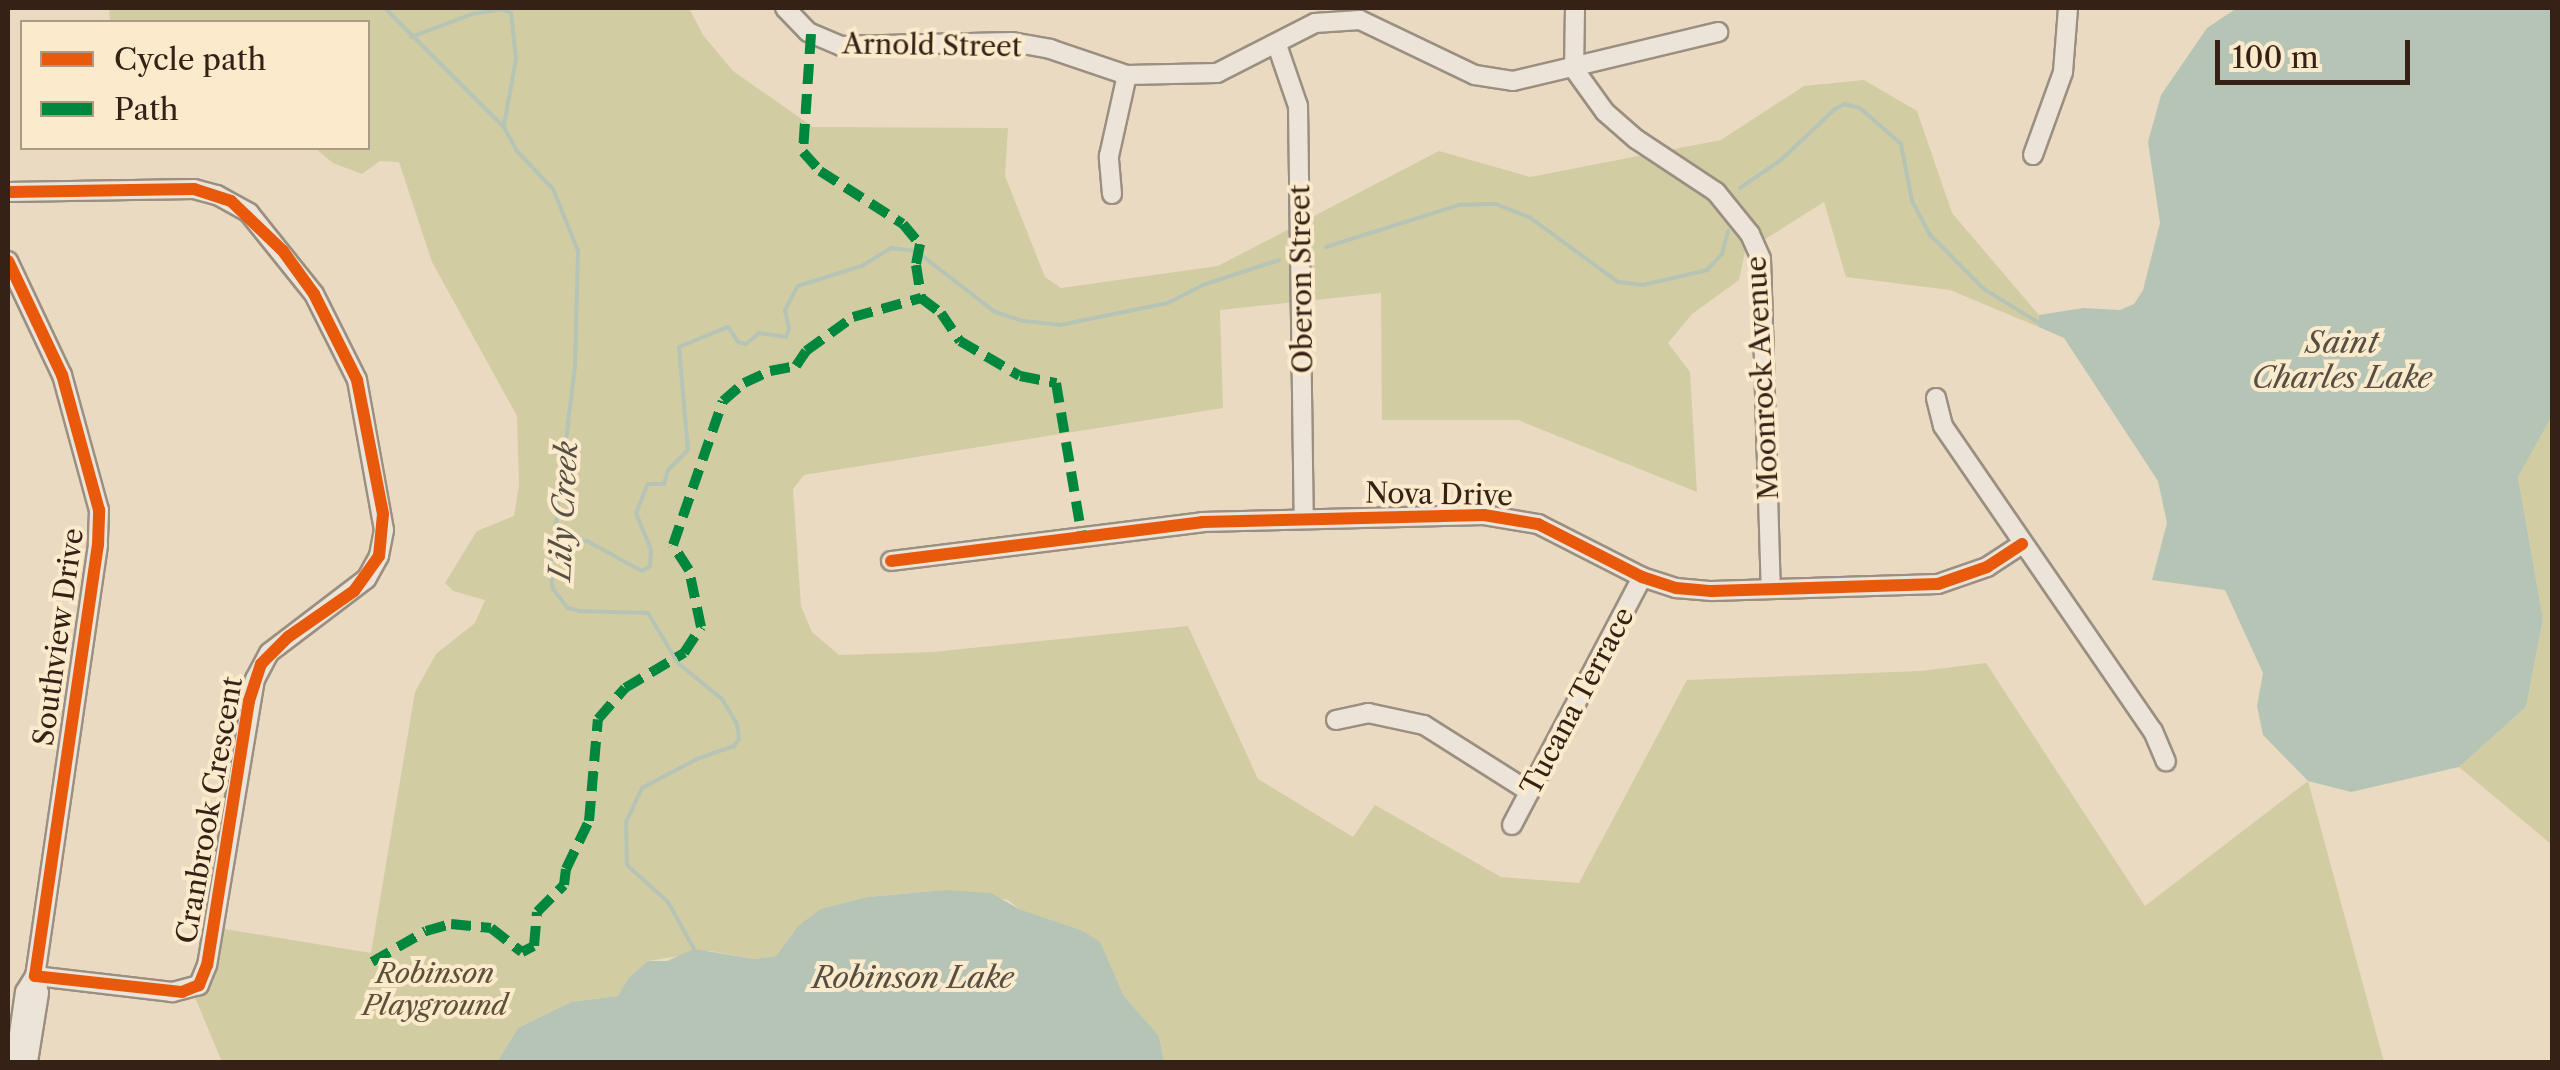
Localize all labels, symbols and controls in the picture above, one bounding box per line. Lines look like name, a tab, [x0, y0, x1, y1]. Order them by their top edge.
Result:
legend	[20, 20, 370, 150]
scale bar	[2220, 20, 2415, 82]
street label: Arnold Street	[842, 27, 1022, 63]
text: 100 m	[2232, 39, 2319, 76]
text: Cycle path	[114, 41, 266, 78]
text: Path	[114, 91, 179, 128]
street label: Oberon Street	[1283, 184, 1319, 374]
street label: Moonrock Avenue	[1739, 254, 1785, 502]
water label: Saint Charles Lake	[2252, 325, 2432, 396]
water label: Lily Creek	[542, 440, 586, 582]
street label: Nova Drive	[1365, 476, 1513, 512]
street label: Southview Drive	[26, 526, 90, 748]
street label: Tucana Terrace	[1513, 601, 1641, 801]
street label: Cranbrook Crescent	[169, 674, 249, 946]
park label: Robinson Playground	[362, 956, 508, 1022]
water label: Robinson Lake	[812, 960, 1014, 996]

